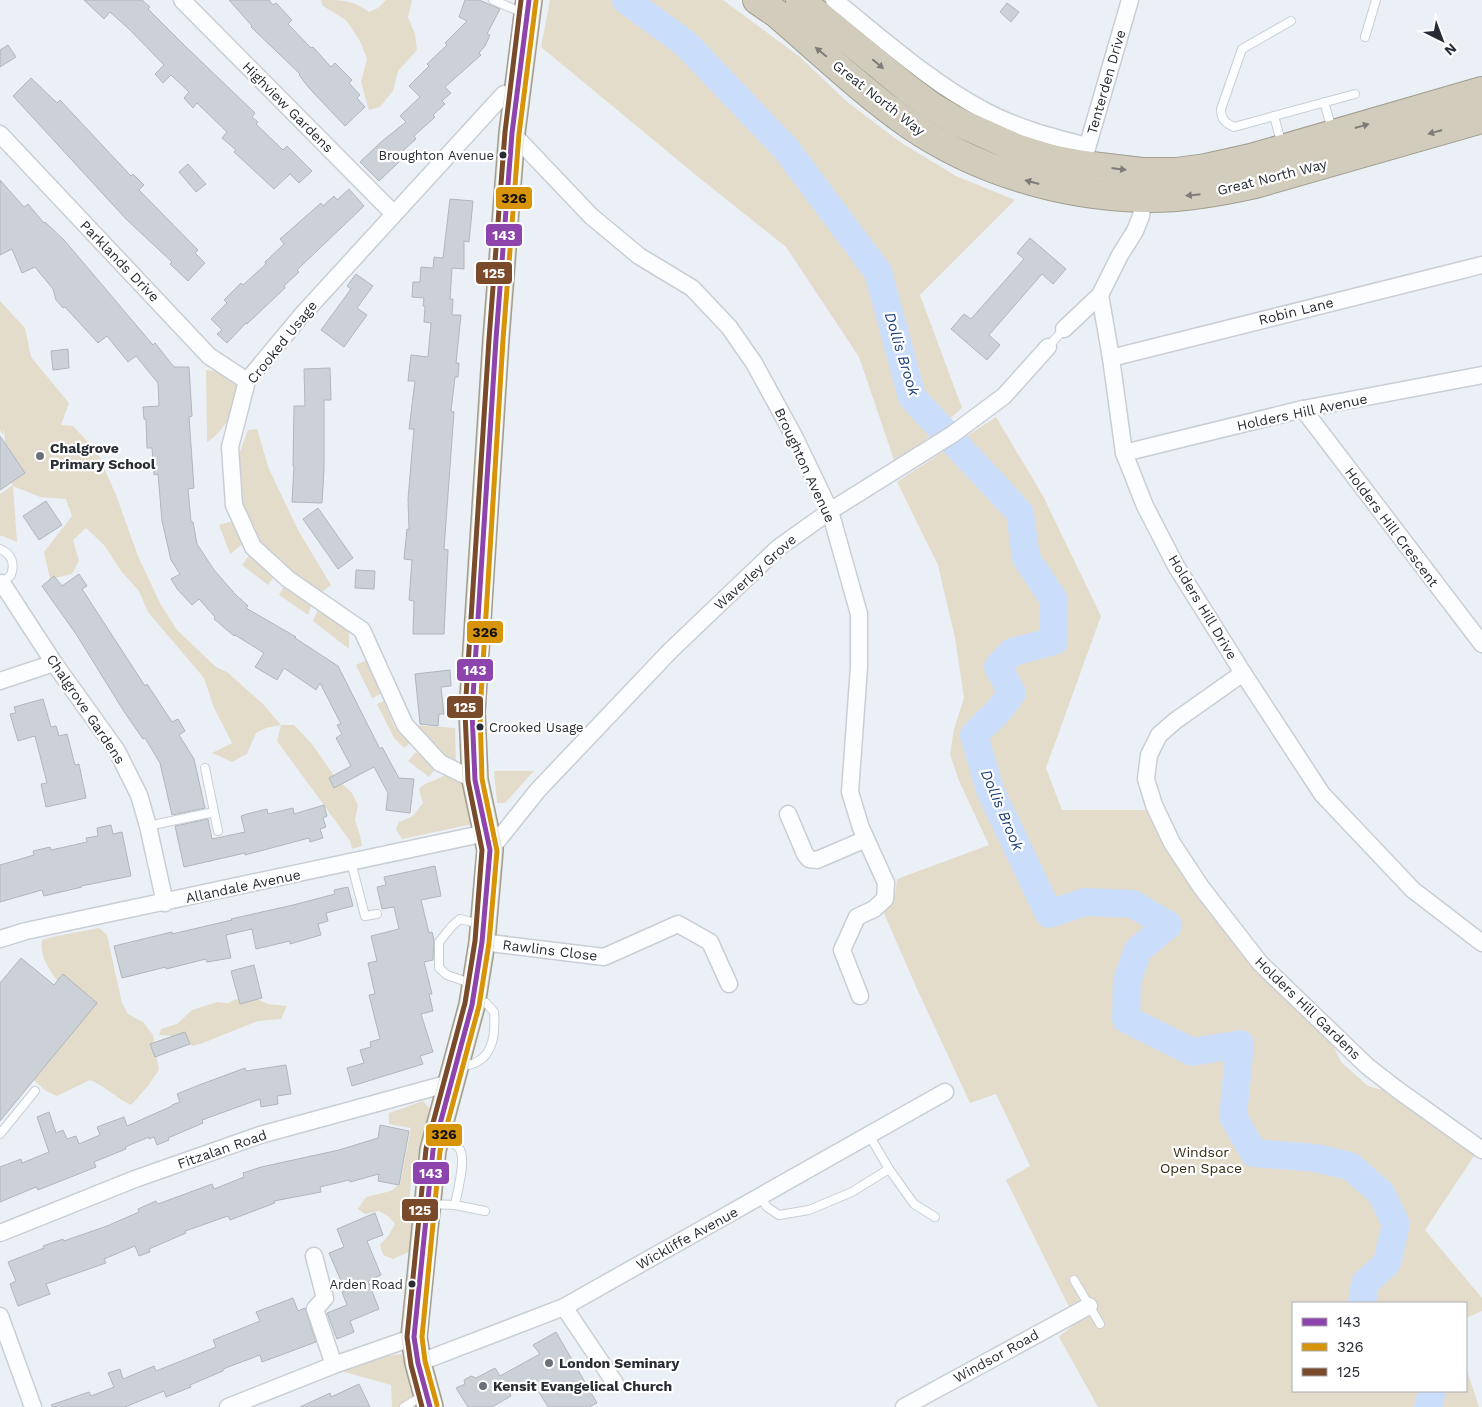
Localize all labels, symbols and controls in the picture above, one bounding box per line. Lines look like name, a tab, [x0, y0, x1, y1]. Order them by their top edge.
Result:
north arrow	[1417, 15, 1467, 65]
street label: Tenterden Drive	[1083, 28, 1129, 136]
text: N	[1441, 40, 1460, 59]
one-way arrow	[815, 47, 828, 58]
street label: Great North Way	[830, 57, 929, 139]
street label: Highview Gardens	[239, 58, 337, 156]
one-way arrow	[871, 59, 884, 70]
one-way arrow	[1355, 121, 1370, 129]
one-way arrow	[1427, 129, 1442, 137]
place label: Broughton Avenue	[379, 148, 494, 163]
marker: Broughton Avenue	[498, 150, 508, 160]
street label: Great North Way	[1216, 155, 1329, 198]
one-way arrow	[1111, 166, 1127, 174]
one-way arrow	[1025, 177, 1040, 185]
line badge: 326	[495, 186, 533, 210]
text: 326	[501, 190, 527, 206]
one-way arrow	[1185, 191, 1201, 199]
street label: Parklands Drive	[77, 217, 163, 305]
line badge: 143	[485, 223, 523, 247]
text: 143	[492, 227, 516, 243]
line badge: 125	[475, 261, 513, 285]
text: 125	[483, 265, 505, 281]
street label: Robin Lane	[1257, 294, 1335, 328]
street label: Crooked Usage	[244, 297, 320, 387]
water label: Dollis Brook	[881, 310, 923, 399]
street label: Holders Hill Avenue	[1235, 390, 1369, 434]
street label: Broughton Avenue	[771, 405, 839, 525]
place label: Chalgrove Primary School	[50, 440, 156, 472]
marker: Chalgrove Primary School	[34, 450, 46, 462]
street label: Holders Hill Crescent	[1342, 464, 1442, 590]
street label: Waverley Grove	[711, 531, 799, 613]
street label: Holders Hill Drive	[1166, 552, 1240, 662]
line badge: 326	[466, 620, 504, 644]
text: 326	[472, 624, 498, 640]
street label: Chalgrove Gardens	[43, 651, 129, 767]
line badge: 143	[456, 658, 494, 682]
text: 143	[463, 662, 487, 678]
line badge: 125	[446, 695, 484, 719]
text: 125	[454, 699, 476, 715]
place label: Crooked Usage	[489, 720, 584, 735]
marker: Crooked Usage	[475, 722, 485, 732]
water label: Dollis Brook	[977, 767, 1027, 854]
street label: Allandale Avenue	[184, 866, 302, 906]
street label: Rawlins Close	[502, 936, 598, 964]
street label: Holders Hill Gardens	[1252, 953, 1364, 1063]
line badge: 326	[425, 1123, 463, 1147]
street label: Fitzalan Road	[175, 1126, 269, 1172]
text: 326	[431, 1126, 457, 1142]
park label: Windsor Open Space	[1160, 1144, 1242, 1176]
line badge: 143	[412, 1161, 450, 1185]
text: 143	[419, 1165, 443, 1181]
line badge: 125	[401, 1198, 439, 1222]
text: 125	[409, 1202, 431, 1218]
street label: Wickliffe Avenue	[633, 1203, 741, 1273]
place label: Arden Road	[329, 1277, 403, 1292]
marker: Arden Road	[407, 1279, 417, 1289]
legend	[1292, 1302, 1467, 1392]
text: 143	[1337, 1313, 1361, 1331]
street label: Windsor Road	[951, 1326, 1041, 1386]
text: 326	[1337, 1338, 1364, 1356]
place label: London Seminary	[559, 1355, 679, 1371]
marker: London Seminary	[543, 1357, 555, 1369]
text: 125	[1337, 1363, 1360, 1381]
place label: Kensit Evangelical Church	[493, 1378, 672, 1394]
marker: Kensit Evangelical Church	[477, 1380, 489, 1392]

